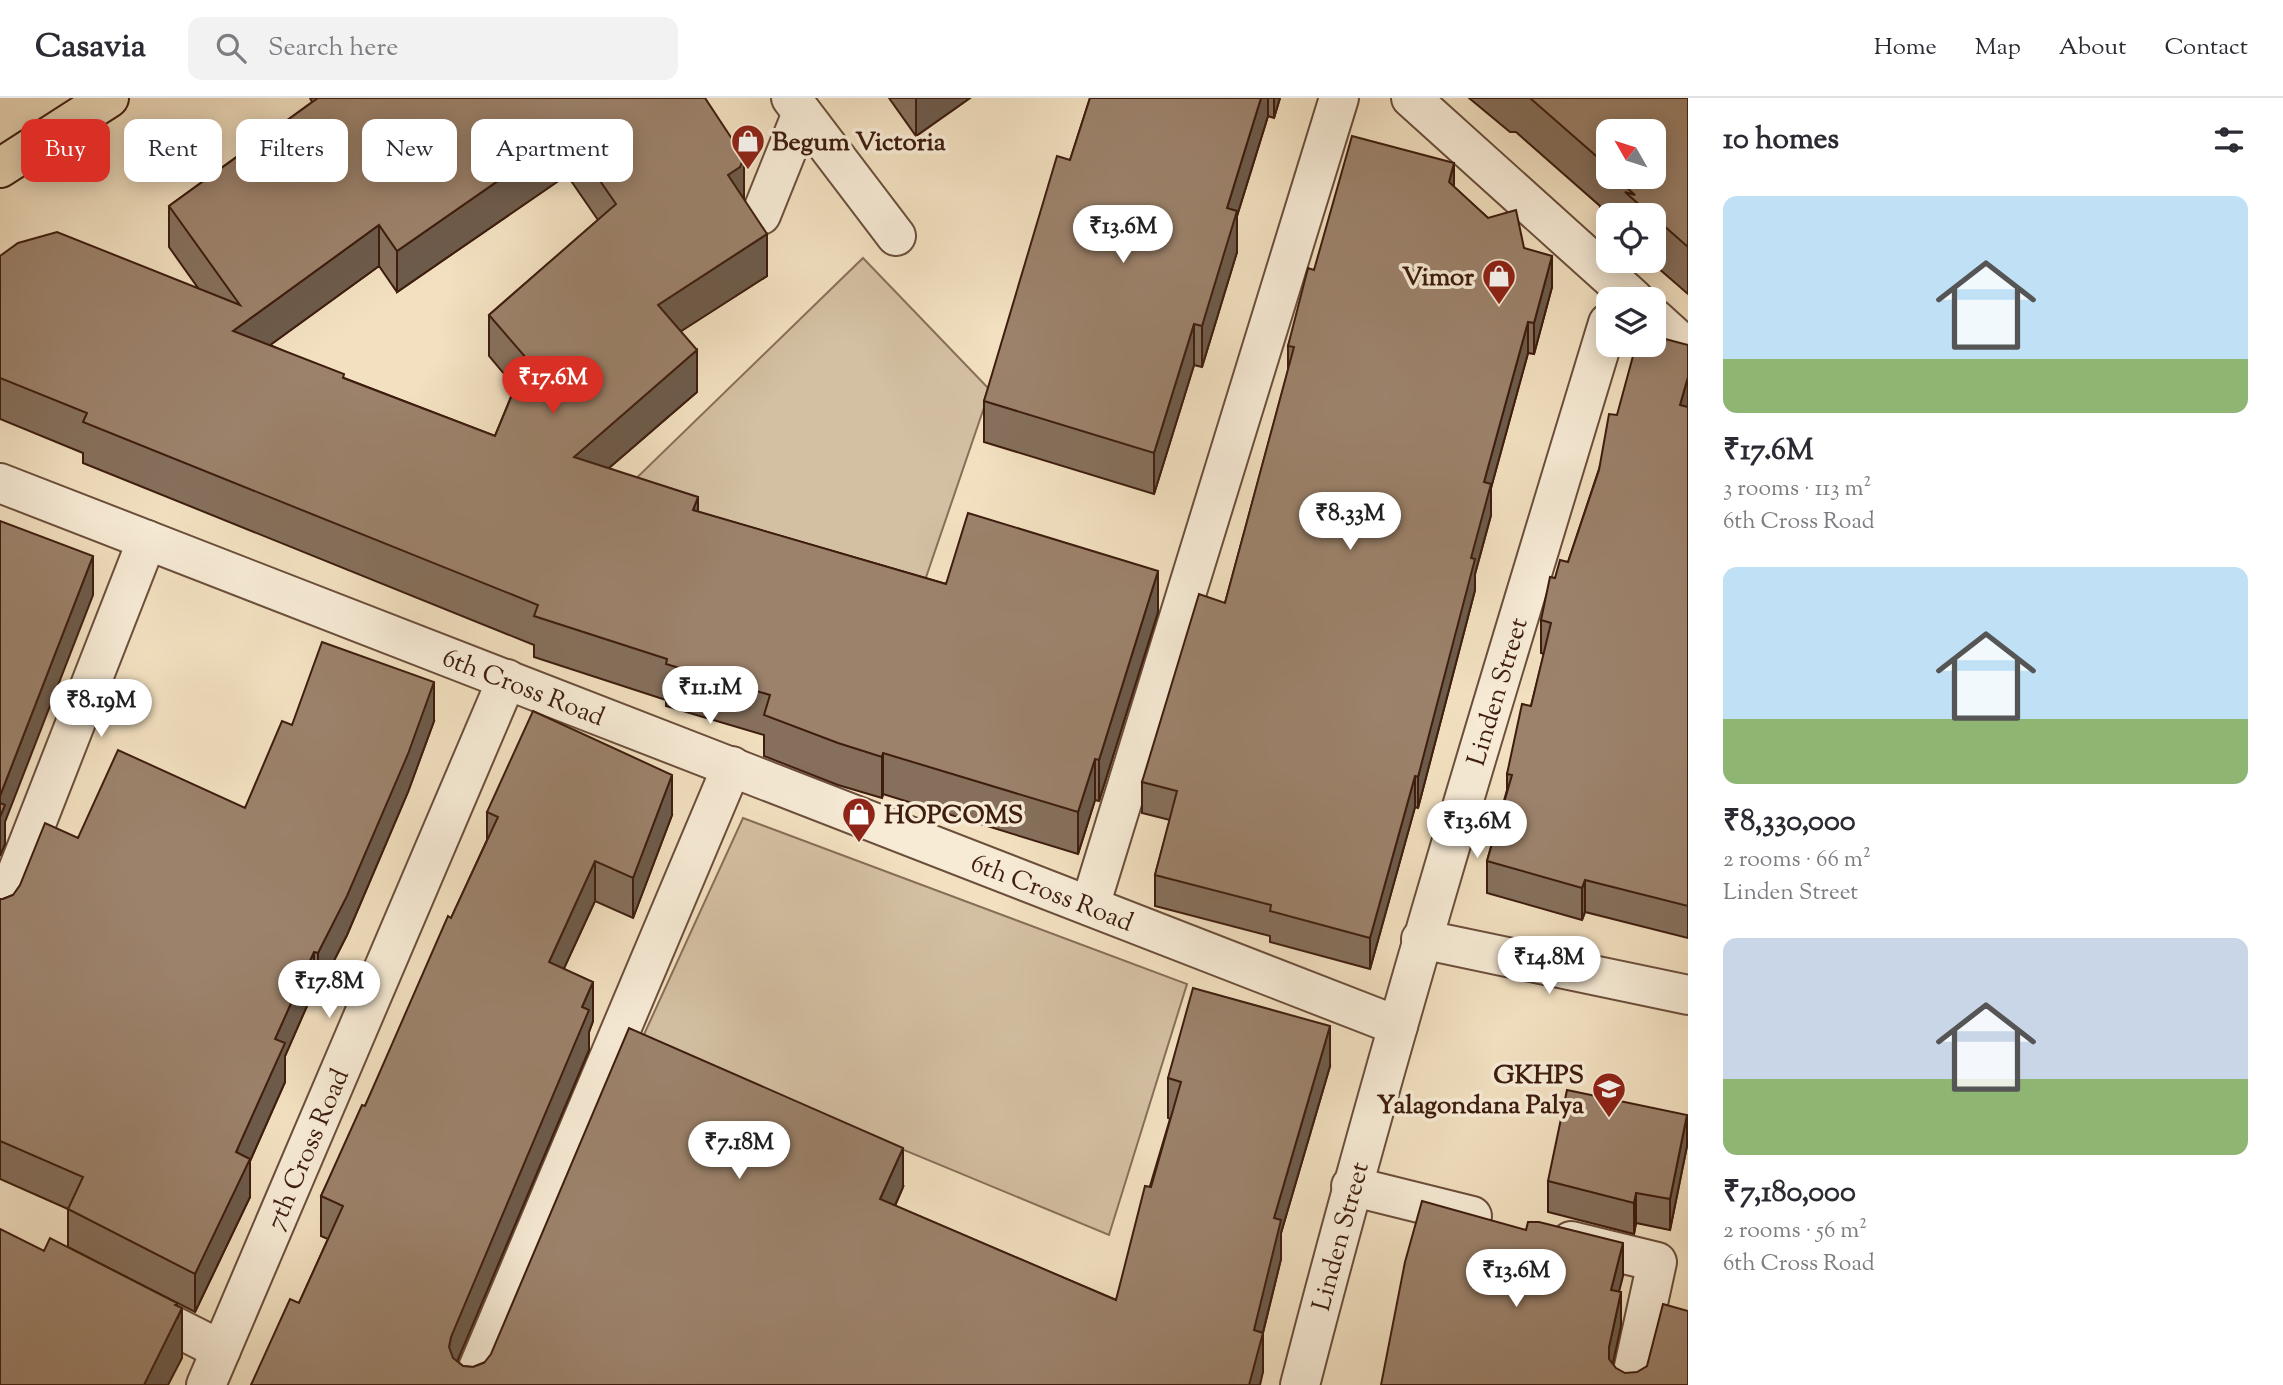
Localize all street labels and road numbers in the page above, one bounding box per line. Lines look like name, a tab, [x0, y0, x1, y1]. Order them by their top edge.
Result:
street label: Linden Street	[1459, 613, 1539, 771]
street label: 6th Cross Road	[436, 641, 610, 737]
street label: 6th Cross Road	[965, 846, 1138, 943]
street label: 7th Cross Road	[258, 1063, 360, 1236]
street label: Linden Street	[1304, 1158, 1380, 1315]

